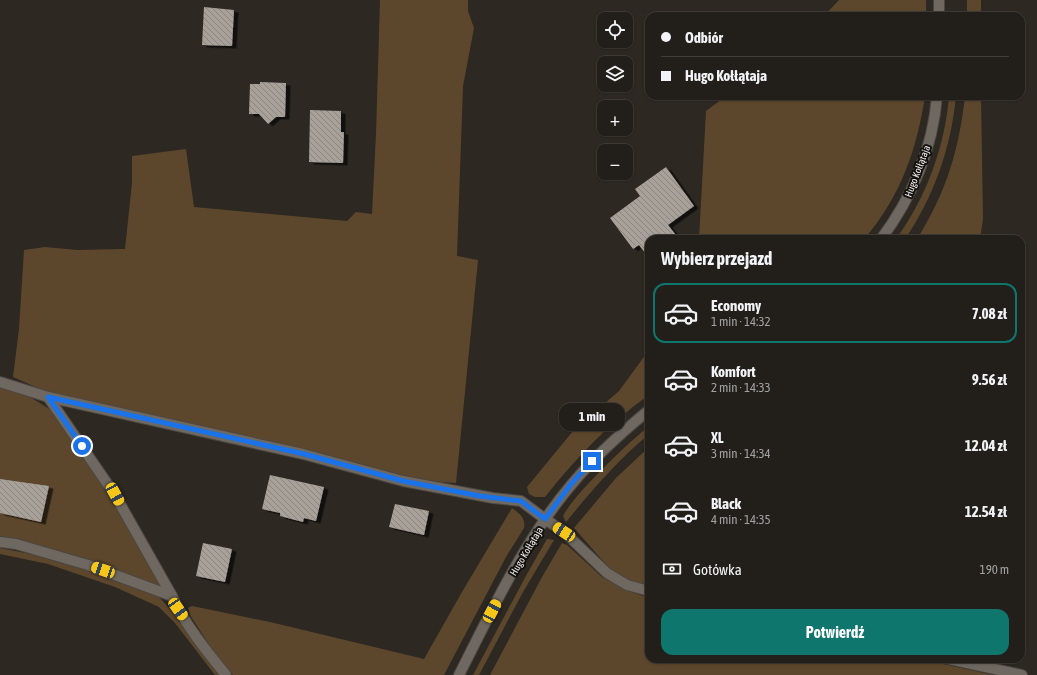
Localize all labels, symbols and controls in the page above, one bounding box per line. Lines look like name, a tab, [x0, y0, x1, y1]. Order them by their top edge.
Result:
map controls	[597, 12, 633, 180]
button: locate	[597, 12, 633, 48]
text: Odbiór	[685, 29, 723, 46]
button: layers	[597, 56, 633, 92]
text: Hugo Kołłątaja	[685, 67, 767, 84]
button: +	[597, 100, 633, 136]
street label: Hugo Kołłątaja	[903, 143, 933, 199]
button: −	[597, 144, 633, 180]
text: Wybierz przejazd	[661, 248, 772, 269]
icon: car	[663, 295, 699, 331]
text: Economy	[711, 297, 761, 314]
text: 7.08 zł	[972, 305, 1007, 322]
text: 1 min · 14:32	[711, 314, 771, 329]
icon: car	[663, 361, 699, 397]
text: Komfort	[711, 363, 756, 380]
text: 9.56 zł	[972, 371, 1007, 388]
text: 2 min · 14:33	[711, 380, 771, 395]
callout: 1 min	[559, 403, 625, 431]
text: 1 min	[579, 409, 605, 424]
icon: car	[663, 427, 699, 463]
text: XL	[711, 429, 724, 446]
route start	[73, 437, 91, 455]
text: 12.04 zł	[965, 437, 1007, 454]
text: 3 min · 14:34	[711, 446, 771, 461]
route end	[583, 452, 601, 470]
car	[104, 481, 126, 507]
icon: car	[663, 493, 699, 529]
text: Black	[711, 495, 741, 512]
text: 12.54 zł	[965, 503, 1007, 520]
text: 4 min · 14:35	[711, 512, 771, 527]
car	[551, 520, 577, 544]
street label: Hugo Kołłątaja	[508, 525, 545, 578]
icon: cash	[661, 558, 683, 580]
car	[90, 560, 116, 580]
text: Gotówka	[693, 561, 742, 578]
text: 190 m	[980, 562, 1009, 577]
car	[166, 596, 190, 622]
car	[481, 598, 503, 624]
button: Potwierdź	[661, 609, 1009, 655]

